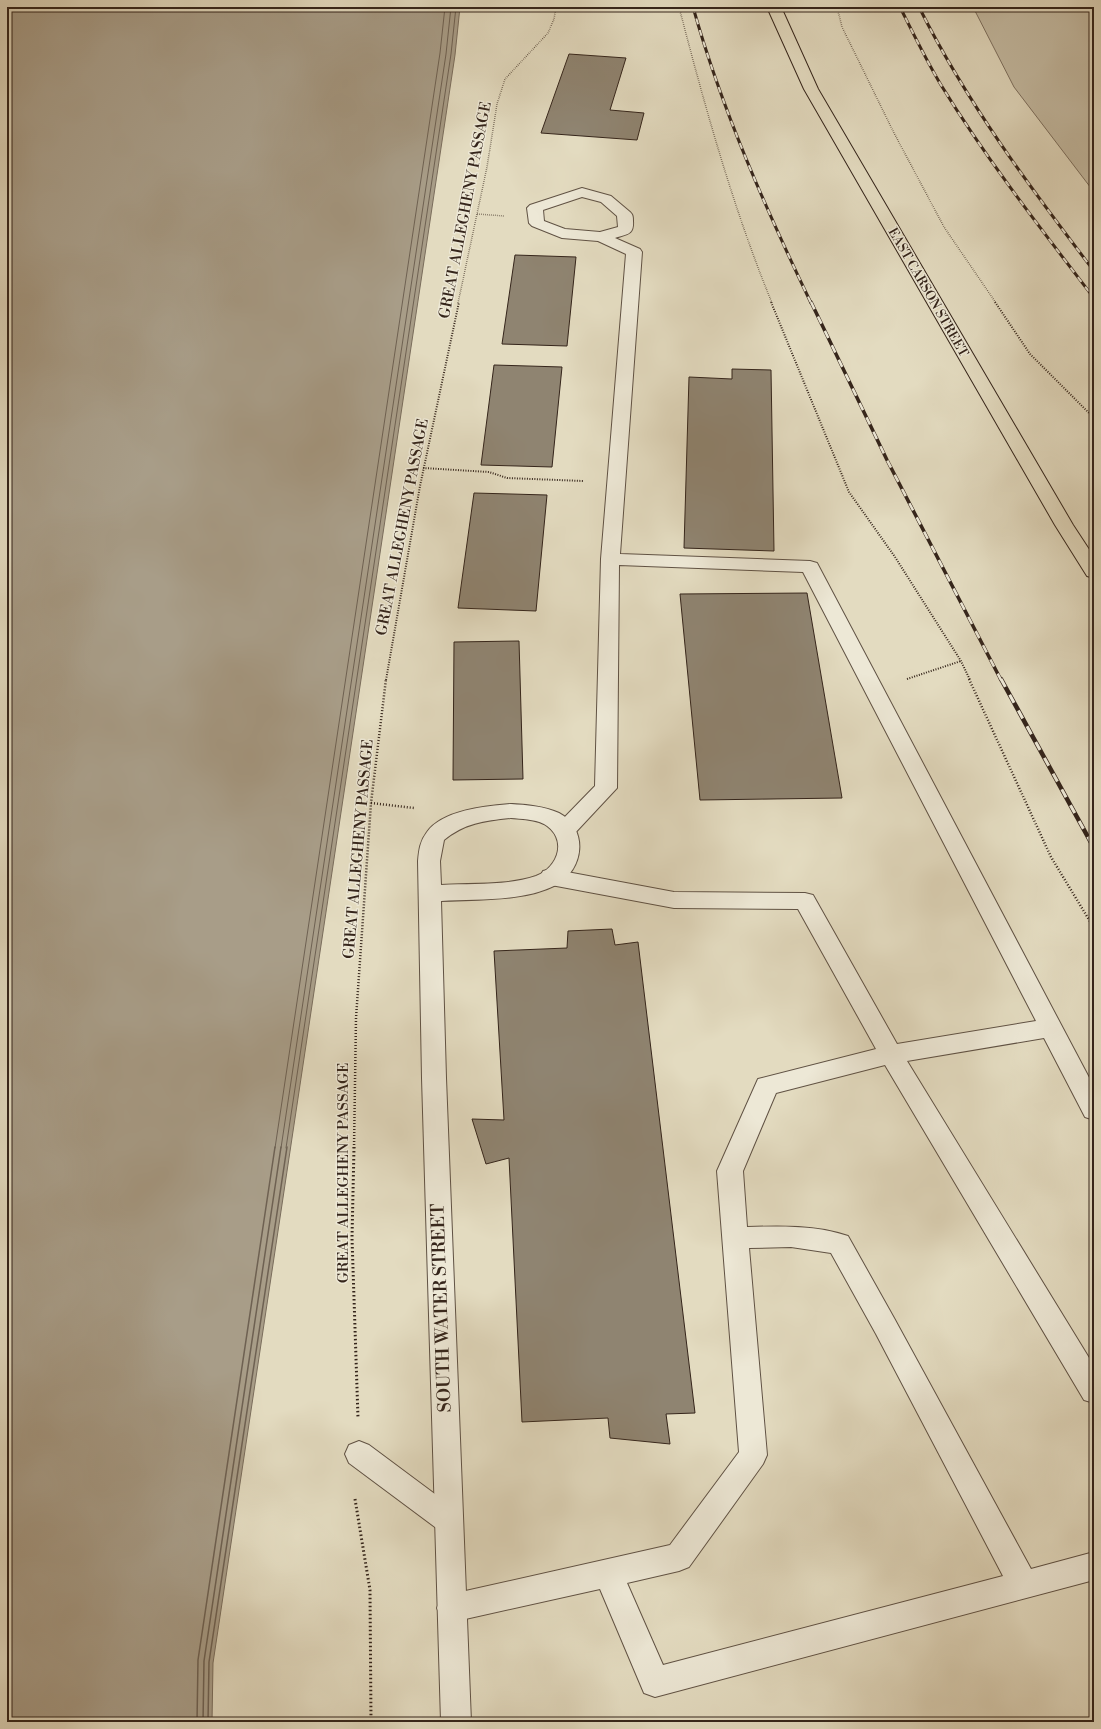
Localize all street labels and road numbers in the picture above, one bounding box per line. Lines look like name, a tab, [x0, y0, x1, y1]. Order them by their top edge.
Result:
street label: GREAT ALLEGHENY PASSAGE	[435, 100, 496, 320]
street label: EAST CARSON STREET	[885, 225, 972, 360]
street label: GREAT ALLEGHENY PASSAGE	[372, 417, 433, 637]
street label: GREAT ALLEGHENY PASSAGE	[339, 738, 378, 960]
street label: GREAT ALLEGHENY PASSAGE	[334, 1063, 353, 1283]
street label: SOUTH WATER STREET	[426, 1203, 457, 1413]

